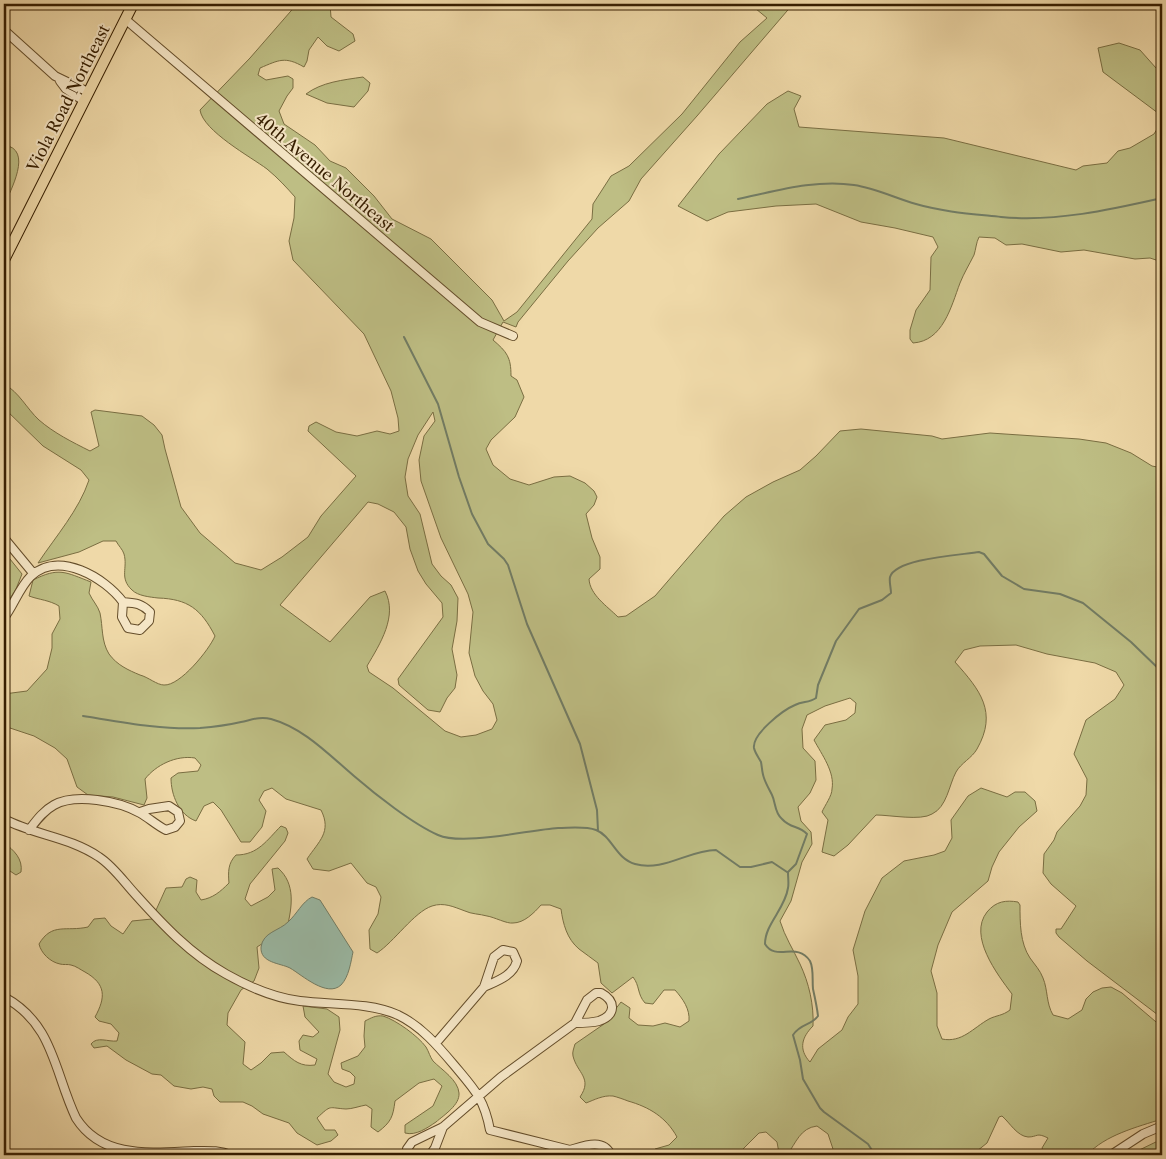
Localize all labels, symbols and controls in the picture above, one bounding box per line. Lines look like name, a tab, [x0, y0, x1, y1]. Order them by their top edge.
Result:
street label: Viola Road Northeast	[22, 21, 114, 176]
street label: 40th Avenue Northeast	[252, 108, 399, 236]

